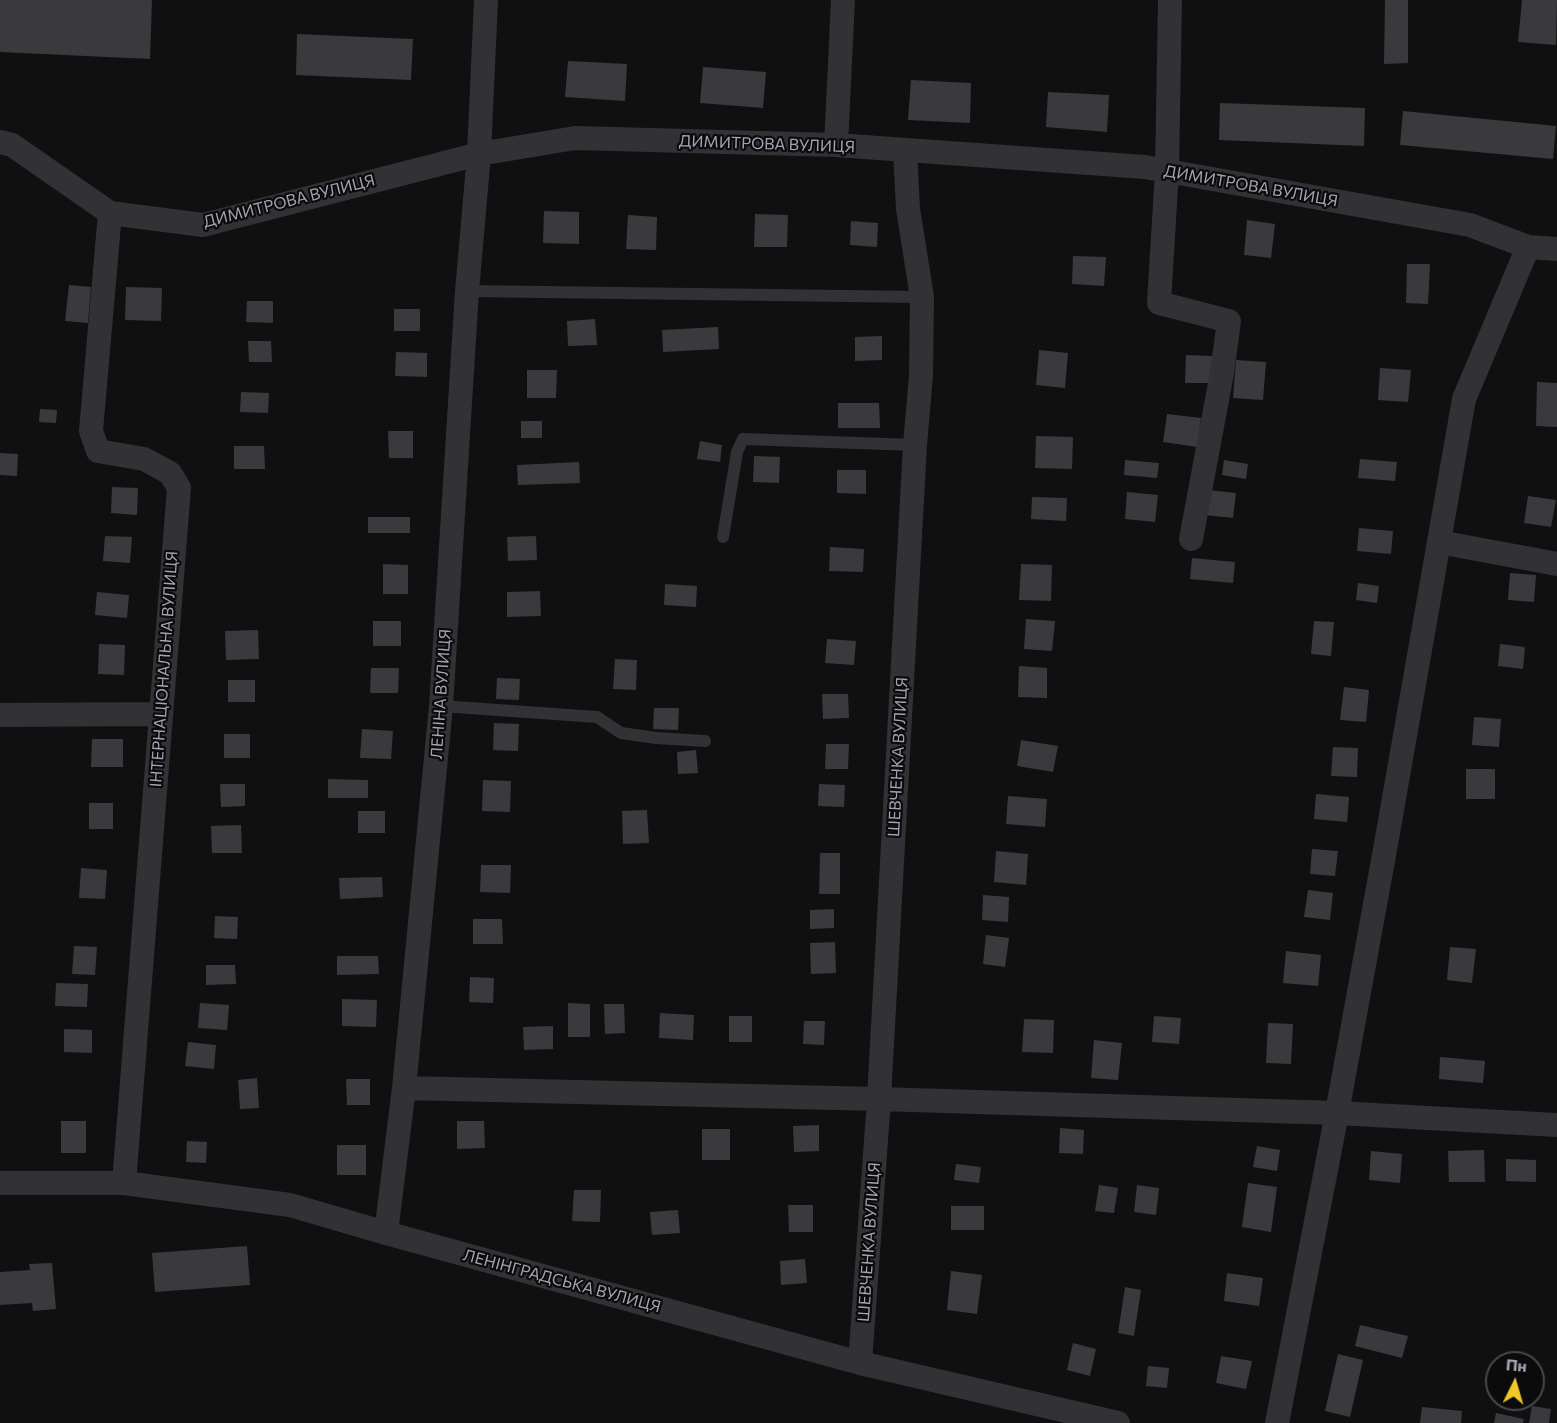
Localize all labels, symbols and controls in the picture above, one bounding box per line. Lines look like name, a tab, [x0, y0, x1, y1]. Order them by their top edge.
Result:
street label: ДИМИТРОВА ВУЛИЦЯ	[679, 131, 855, 157]
street label: ДИМИТРОВА ВУЛИЦЯ	[1163, 161, 1339, 211]
street label: ДИМИТРОВА ВУЛИЦЯ	[201, 170, 377, 232]
street label: ІНТЕРНАЦІОНАЛЬНА ВУЛИЦЯ	[146, 550, 182, 788]
street label: ЛЕНІНА ВУЛИЦЯ	[427, 628, 455, 760]
street label: ШЕВЧЕНКА ВУЛИЦЯ	[884, 677, 912, 837]
street label: ШЕВЧЕНКА ВУЛИЦЯ	[854, 1161, 884, 1323]
street label: ЛЕНІНГРАДСЬКА ВУЛИЦЯ	[461, 1245, 663, 1317]
north arrow	[1485, 1351, 1545, 1411]
text: Пн	[1505, 1354, 1528, 1375]

